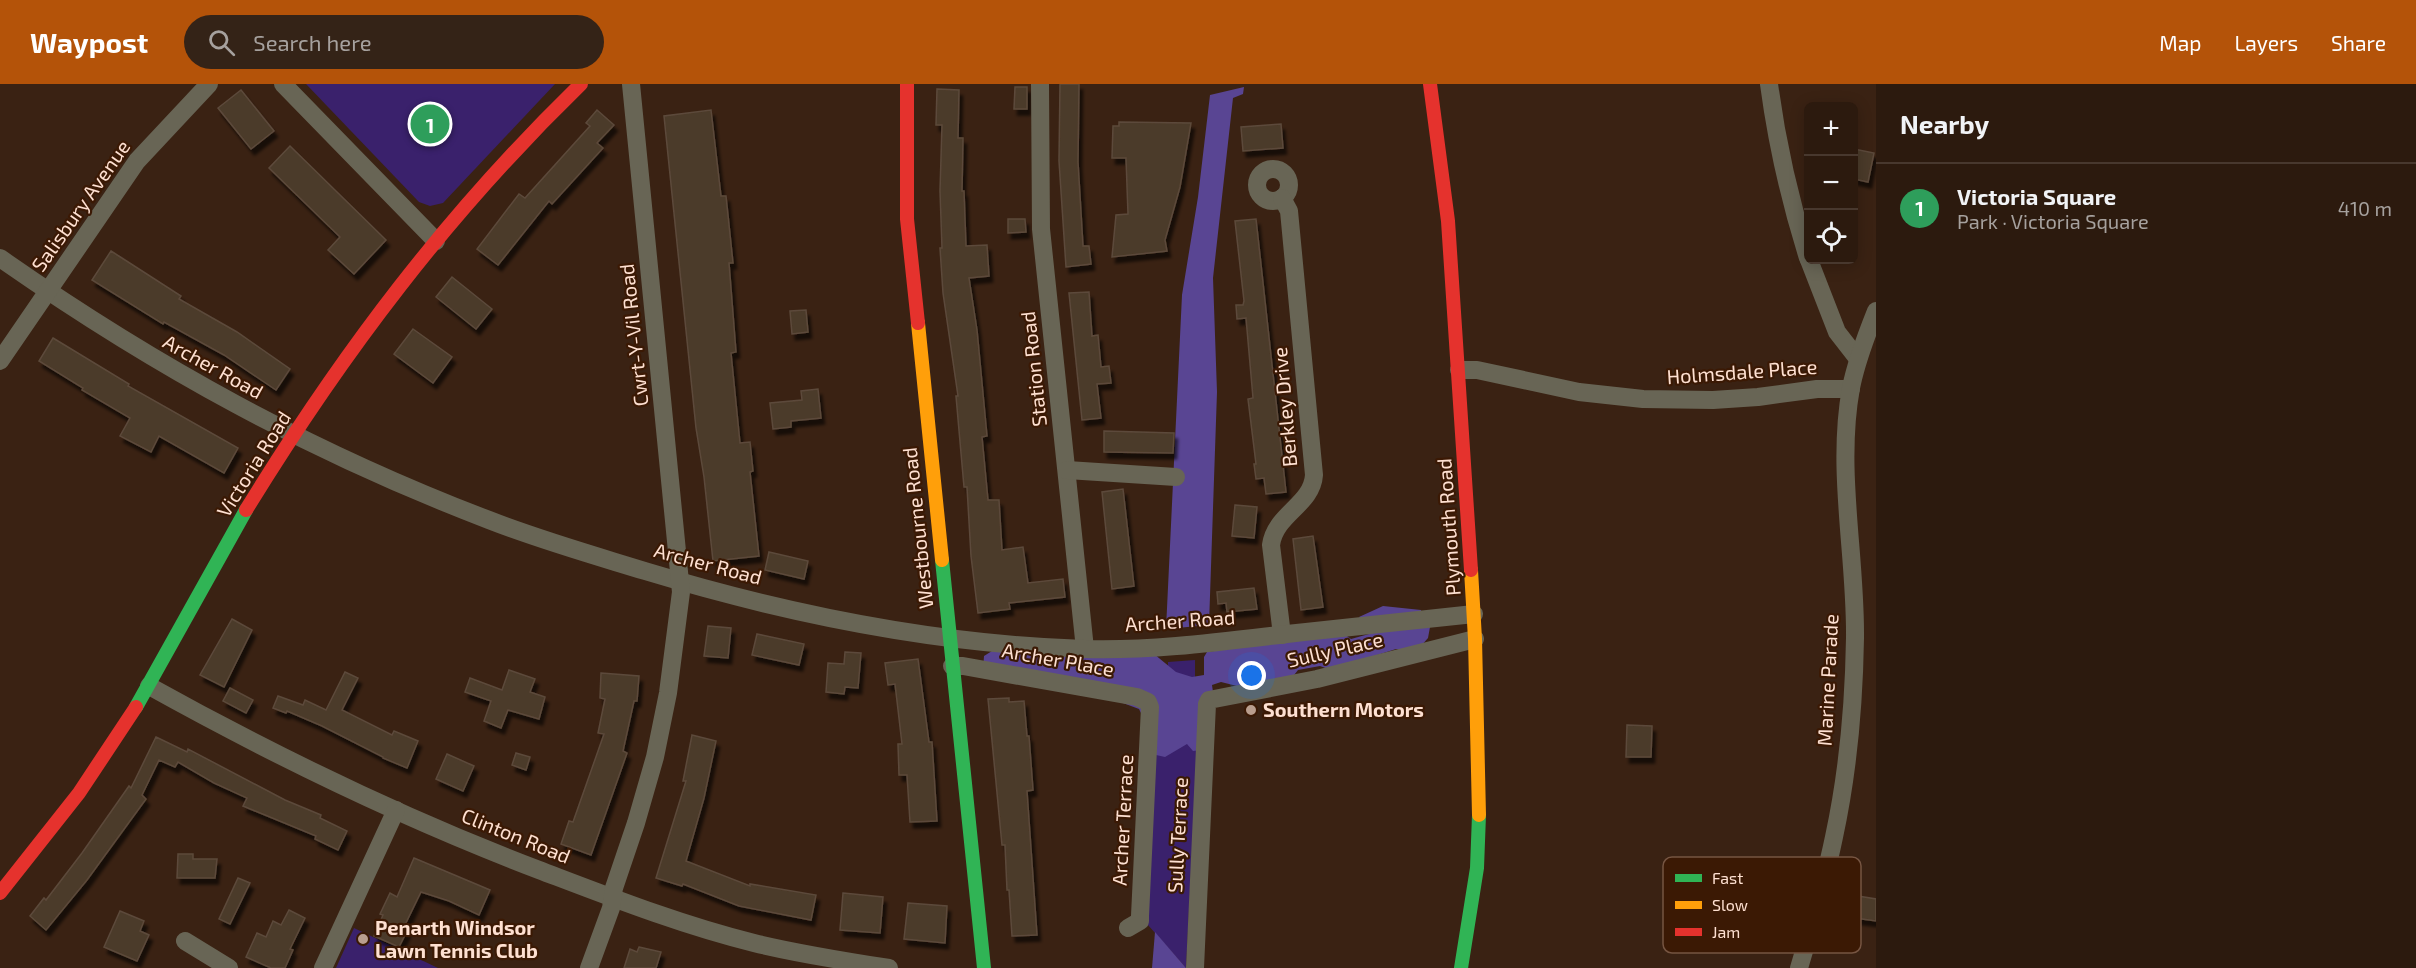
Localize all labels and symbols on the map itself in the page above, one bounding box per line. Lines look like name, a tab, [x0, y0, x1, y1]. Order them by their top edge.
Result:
pin: 1	[410, 102, 450, 147]
street label: Salisbury Avenue	[26, 135, 135, 276]
street label: Cwrt-Y-Vil Road	[614, 263, 652, 408]
street label: Station Road	[1015, 310, 1051, 428]
street label: Archer Road	[159, 329, 268, 403]
street label: Berkley Drive	[1267, 346, 1301, 468]
street label: Holmsdale Place	[1666, 354, 1818, 388]
street label: Victoria Road	[211, 406, 295, 521]
street label: Westbourne Road	[897, 446, 937, 610]
street label: Plymouth Road	[1431, 457, 1465, 597]
street label: Archer Road	[652, 537, 765, 589]
street label: Archer Road	[1124, 604, 1236, 636]
street label: Marine Parade	[1812, 613, 1842, 747]
street label: Sully Place	[1284, 626, 1385, 672]
street label: Archer Place	[1000, 637, 1116, 681]
your location	[1237, 661, 1266, 690]
place label: Southern Motors	[1263, 697, 1424, 721]
marker: Southern Motors	[1244, 703, 1258, 717]
street label: Archer Terrace	[1107, 754, 1137, 886]
street label: Sully Terrace	[1162, 777, 1192, 893]
street label: Clinton Road	[459, 802, 574, 868]
legend	[1663, 857, 1861, 953]
text: Fast	[1712, 868, 1743, 887]
text: Slow	[1712, 895, 1748, 914]
place label: Penarth Windsor Lawn Tennis Club	[375, 915, 538, 962]
text: Jam	[1712, 922, 1740, 941]
marker: Penarth Windsor Lawn Tennis Club	[356, 932, 370, 946]

